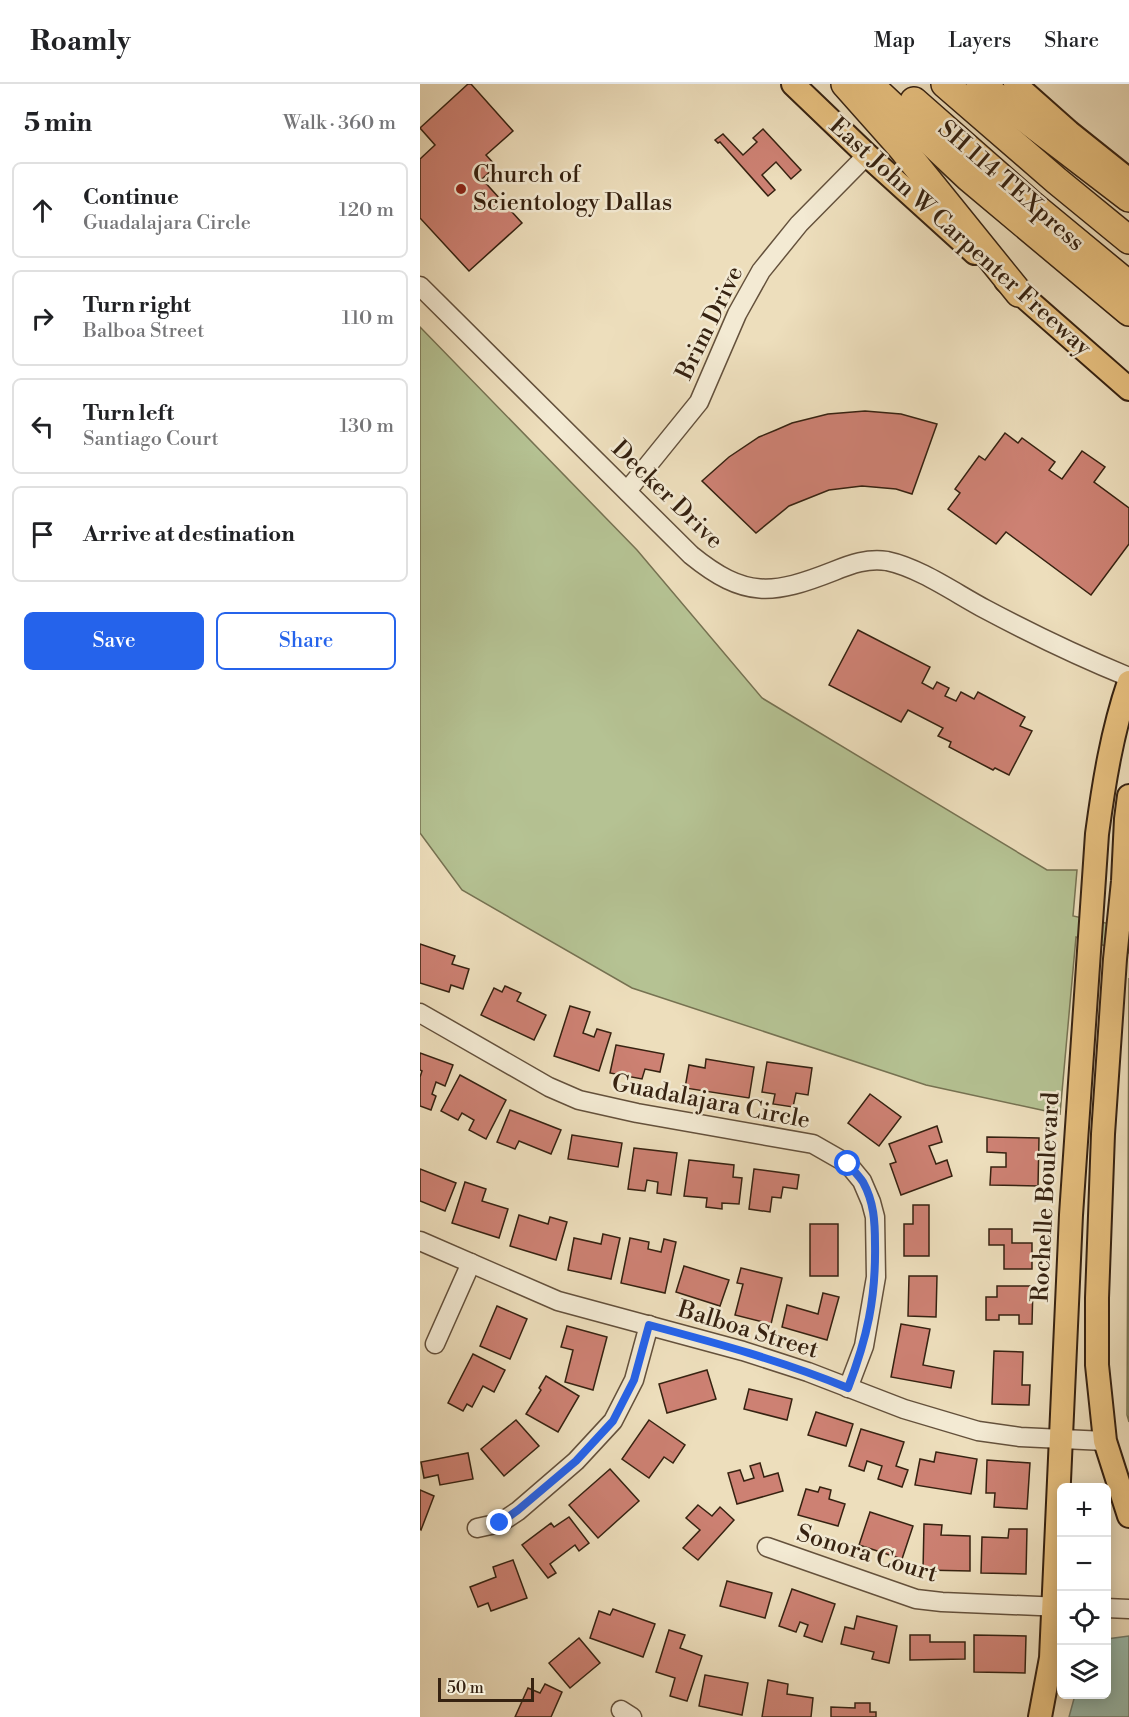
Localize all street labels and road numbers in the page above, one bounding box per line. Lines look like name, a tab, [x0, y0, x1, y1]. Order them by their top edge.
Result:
street label: East John W Carpenter Freeway	[823, 111, 1098, 363]
street label: SH 114 TEXpress	[932, 114, 1090, 258]
street label: Brim Drive	[669, 261, 750, 386]
street label: Decker Drive	[605, 434, 729, 556]
street label: Guadalajara Circle	[609, 1068, 813, 1136]
street label: Rochelle Boulevard	[1026, 1091, 1067, 1303]
street label: Balboa Street	[673, 1294, 822, 1366]
street label: Sonora Court	[793, 1518, 941, 1590]

